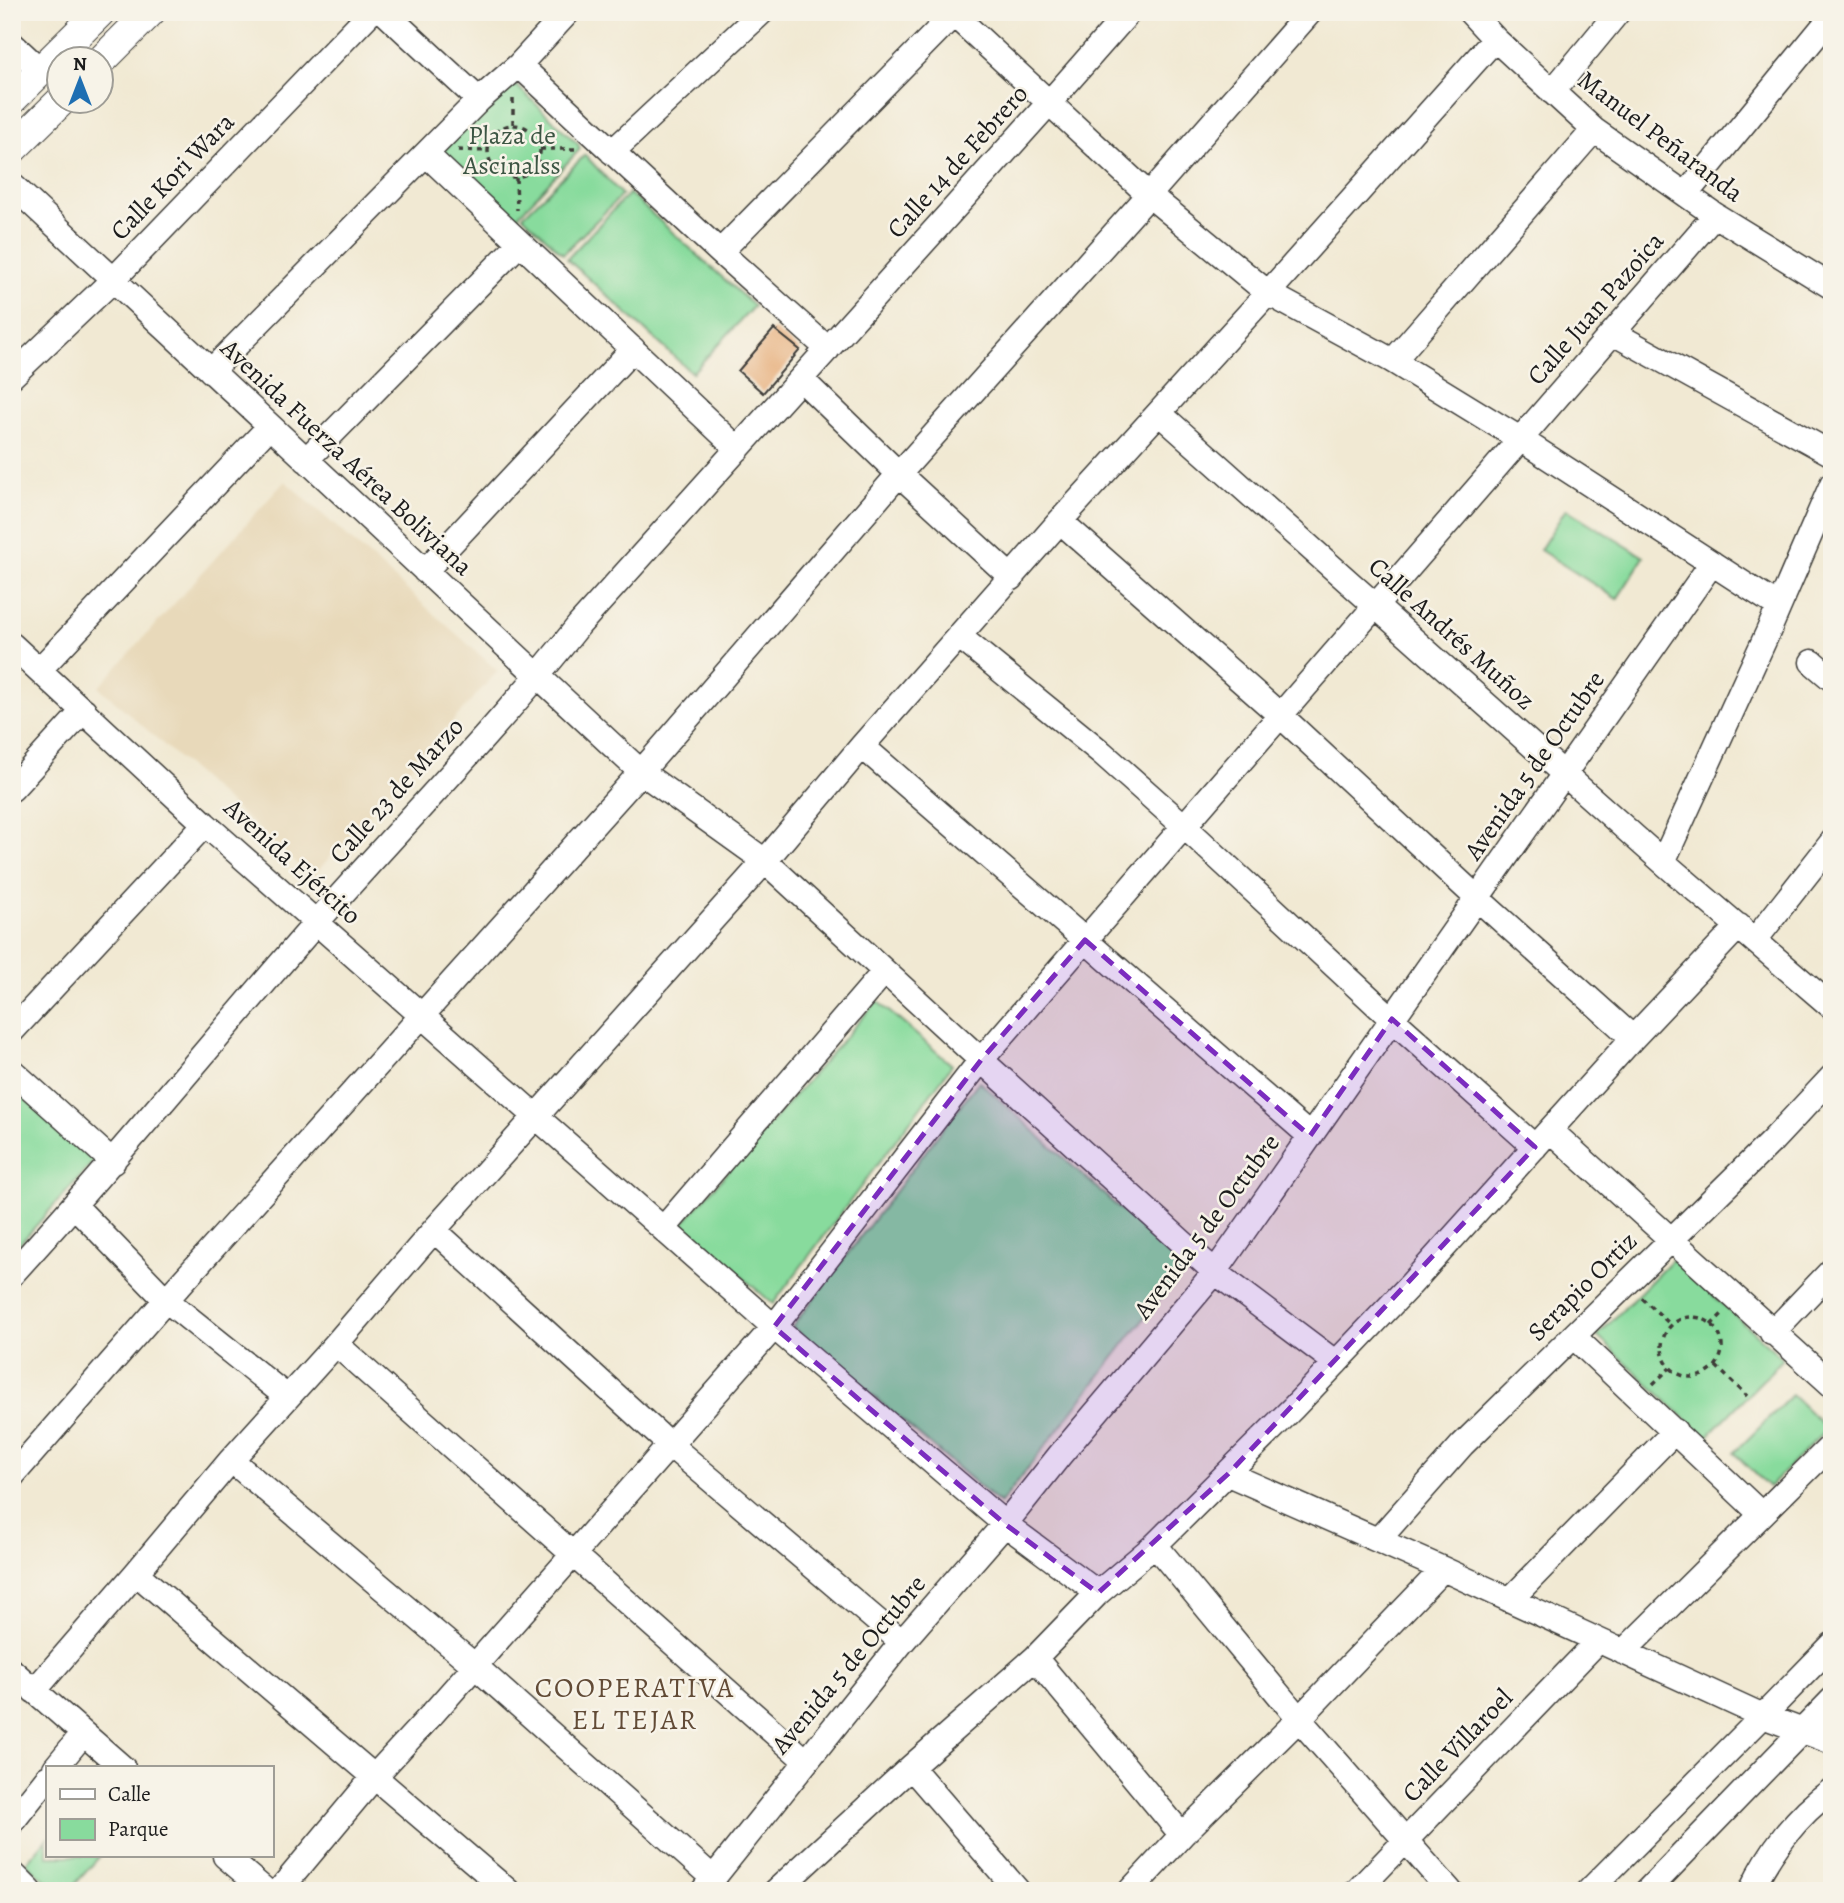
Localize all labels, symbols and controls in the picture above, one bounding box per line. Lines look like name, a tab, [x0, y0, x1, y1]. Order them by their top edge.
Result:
north arrow	[46, 46, 116, 116]
text: N	[73, 51, 87, 77]
street label: Manuel Peñaranda	[1571, 63, 1751, 210]
street label: Calle 14 de Febrero	[879, 77, 1036, 246]
street label: Calle Kori Wara	[102, 105, 242, 248]
park label: Plaza de Ascinalss	[462, 118, 561, 183]
street label: Calle Juan Pazoica	[1519, 224, 1672, 392]
street label: Avenida Fuerza Aérea Boliviana	[212, 330, 480, 584]
street label: Calle Andrés Muñoz	[1361, 549, 1542, 718]
street label: Avenida 5 de Octubre	[1455, 664, 1613, 868]
street label: Calle 23 de Marzo	[321, 710, 472, 871]
street label: Avenida Ejército	[216, 790, 369, 932]
street label: Avenida 5 de Octubre	[1125, 1126, 1288, 1327]
street label: Serapio Ortiz	[1520, 1224, 1645, 1349]
street label: Avenida 5 de Octubre	[762, 1567, 934, 1762]
district label: COOPERATIVA EL TEJAR	[535, 1669, 735, 1739]
street label: Calle Villaroel	[1394, 1681, 1520, 1810]
legend	[46, 1766, 273, 1857]
text: Calle	[108, 1780, 151, 1808]
text: Parque	[108, 1815, 168, 1843]

